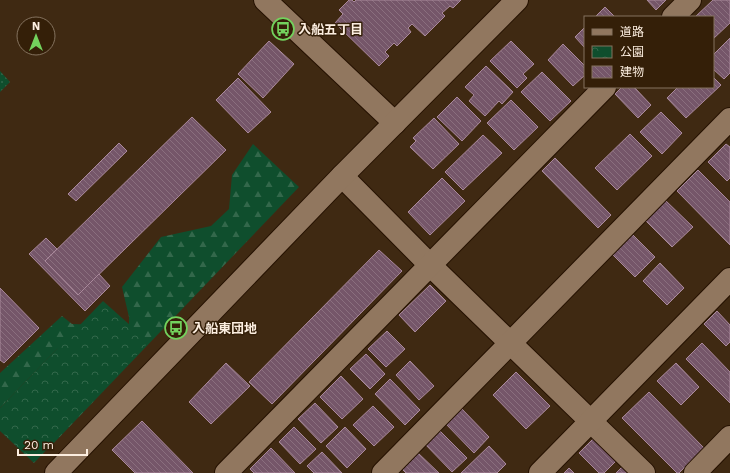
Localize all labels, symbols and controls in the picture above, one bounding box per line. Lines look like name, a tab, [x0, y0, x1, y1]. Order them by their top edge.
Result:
north arrow	[16, 16, 56, 56]
bus stop icon: 入船五丁目	[270, 16, 296, 42]
legend	[584, 16, 714, 88]
text: N	[32, 20, 40, 33]
place label: 入船五丁目	[298, 22, 363, 37]
text: 道路	[620, 25, 644, 39]
text: 公園	[620, 45, 644, 59]
text: 建物	[620, 65, 644, 79]
bus stop icon: 入船東団地	[163, 315, 189, 341]
place label: 入船東団地	[192, 321, 257, 336]
scale bar	[18, 431, 87, 457]
text: 20 m	[24, 438, 54, 452]

